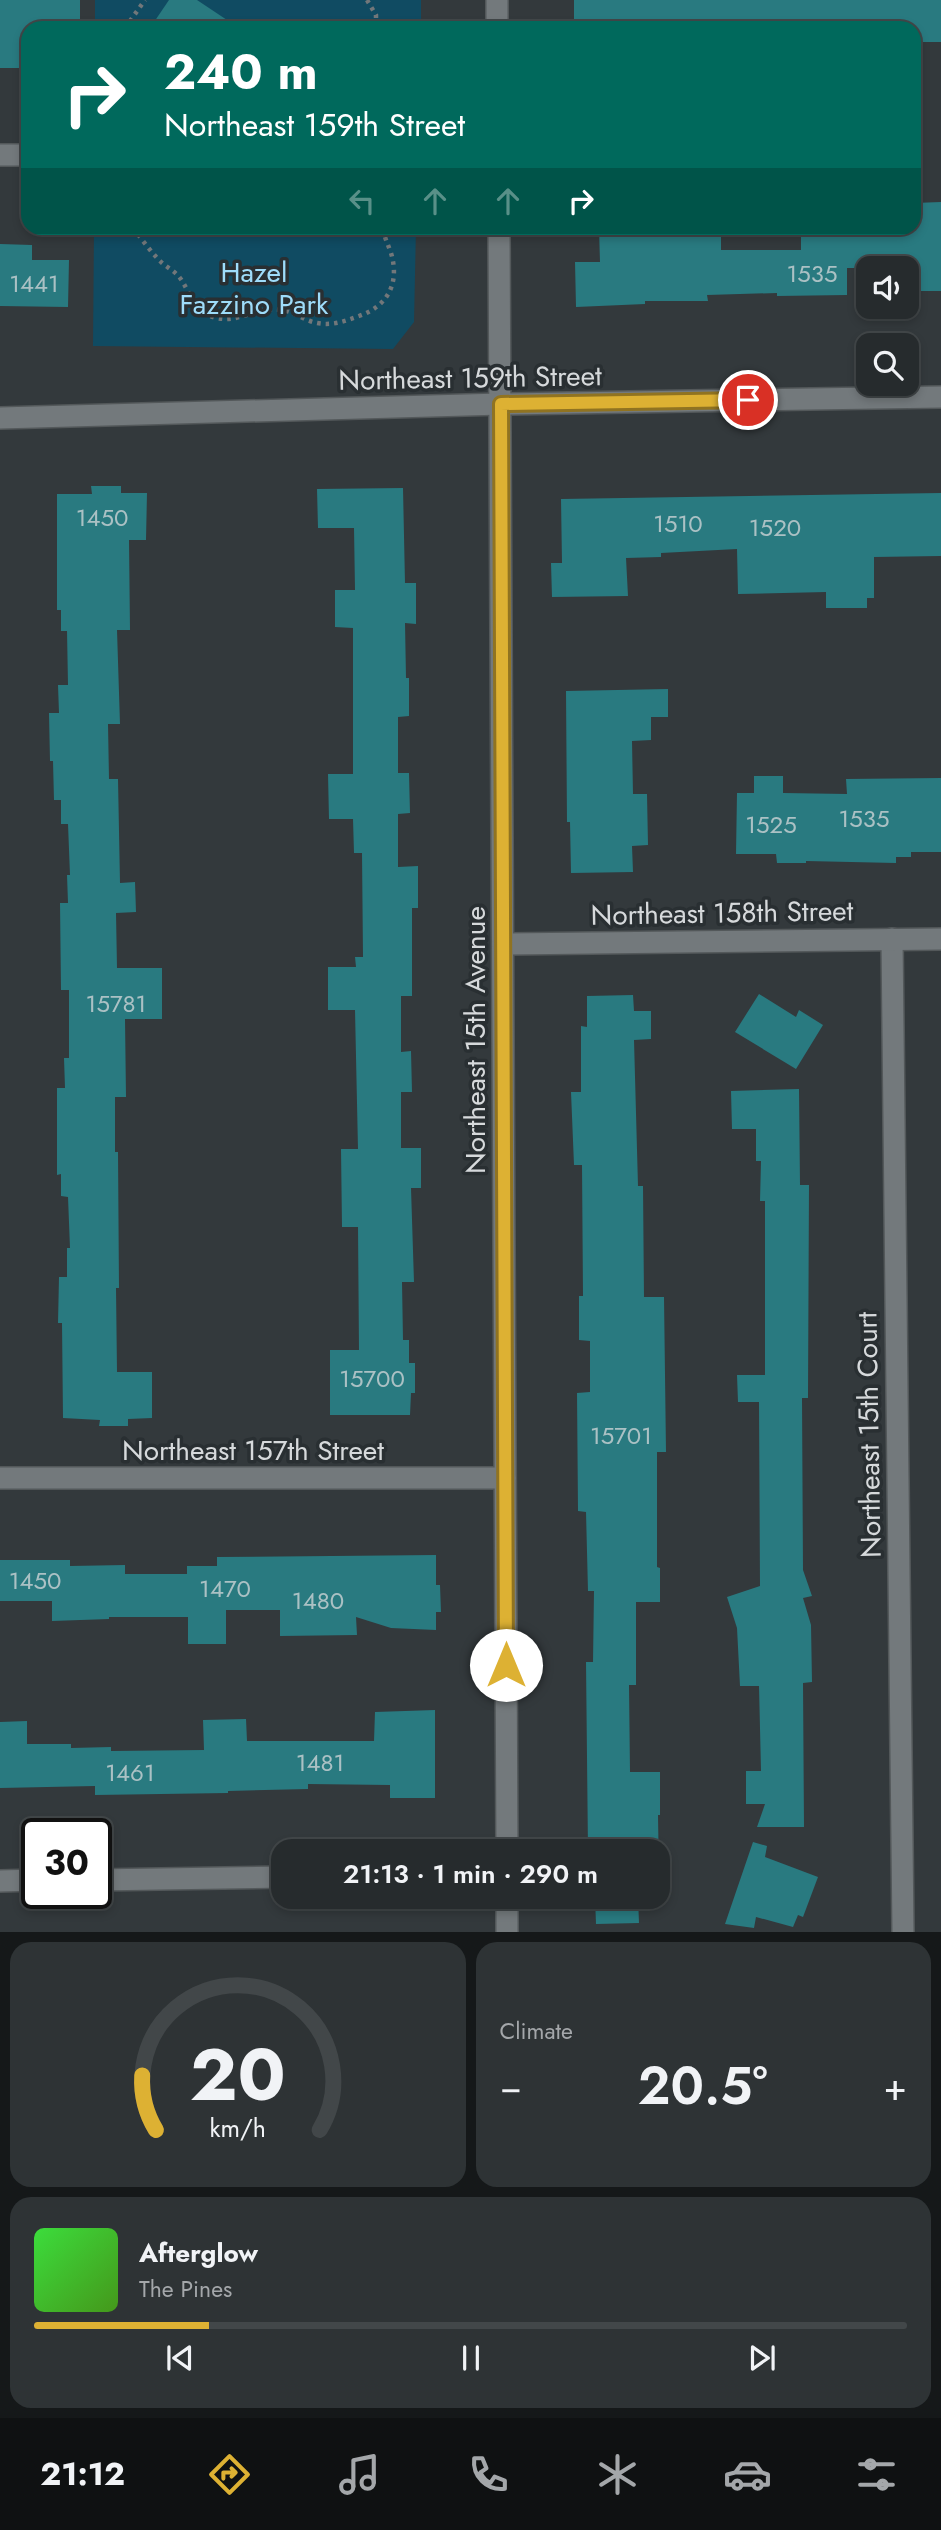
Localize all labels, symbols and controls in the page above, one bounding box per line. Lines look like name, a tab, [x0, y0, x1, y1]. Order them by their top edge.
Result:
text: 240 m	[164, 37, 318, 107]
icon: right	[49, 49, 140, 140]
text: Northeast 159th Street	[164, 102, 465, 148]
icon: left	[343, 182, 381, 220]
icon: ahead	[416, 182, 454, 220]
icon: ahead	[489, 182, 527, 220]
icon: right	[562, 182, 600, 220]
park label: Hazel Fazzino Park	[180, 252, 329, 325]
house number: 1535	[787, 256, 837, 291]
map controls	[856, 256, 919, 396]
button: sound	[856, 256, 919, 319]
house number: 1441	[9, 266, 59, 301]
button: search	[856, 333, 919, 396]
street label: Northeast 159th Street	[338, 355, 602, 401]
pin	[718, 370, 778, 430]
icon: arrive	[729, 381, 767, 419]
house number: 1450	[76, 500, 128, 535]
house number: 1510	[653, 506, 703, 541]
house number: 1520	[749, 510, 801, 545]
house number: 1535	[839, 801, 889, 836]
house number: 1525	[745, 807, 797, 842]
street label: Northeast 158th Street	[590, 890, 854, 936]
street label: Northeast 15th Avenue	[455, 906, 496, 1174]
house number: 15781	[86, 986, 146, 1021]
street label: Northeast 15th Court	[846, 1311, 892, 1558]
house number: 15700	[339, 1361, 405, 1396]
house number: 15701	[590, 1418, 652, 1453]
street label: Northeast 157th Street	[122, 1430, 384, 1471]
house number: 1450	[9, 1563, 61, 1598]
house number: 1470	[199, 1571, 251, 1606]
house number: 1480	[292, 1583, 344, 1618]
position arrow	[469, 1628, 543, 1702]
house number: 1481	[296, 1745, 344, 1780]
house number: 1461	[105, 1755, 155, 1790]
speed limit sign: 30	[21, 1818, 112, 1909]
text: 21:13 · 1 min · 290 m	[343, 1855, 598, 1893]
text: Climate	[500, 2014, 573, 2048]
text: 20	[190, 2023, 286, 2128]
text: 20.5°	[638, 2048, 768, 2124]
text: −	[500, 2059, 522, 2114]
text: +	[884, 2059, 907, 2114]
text: km/h	[209, 2110, 266, 2146]
text: Afterglow	[139, 2234, 258, 2272]
text: The Pines	[139, 2272, 232, 2306]
icon: previous	[161, 2339, 199, 2377]
icon: pause	[452, 2339, 490, 2377]
icon: next	[743, 2339, 781, 2377]
icon: directions	[205, 2450, 254, 2499]
icon: music	[335, 2450, 384, 2499]
icon: phone	[464, 2450, 513, 2499]
icon: climate	[593, 2450, 642, 2499]
icon: car	[723, 2450, 772, 2499]
icon: filters	[852, 2450, 901, 2499]
text: 21:12	[40, 2451, 125, 2497]

